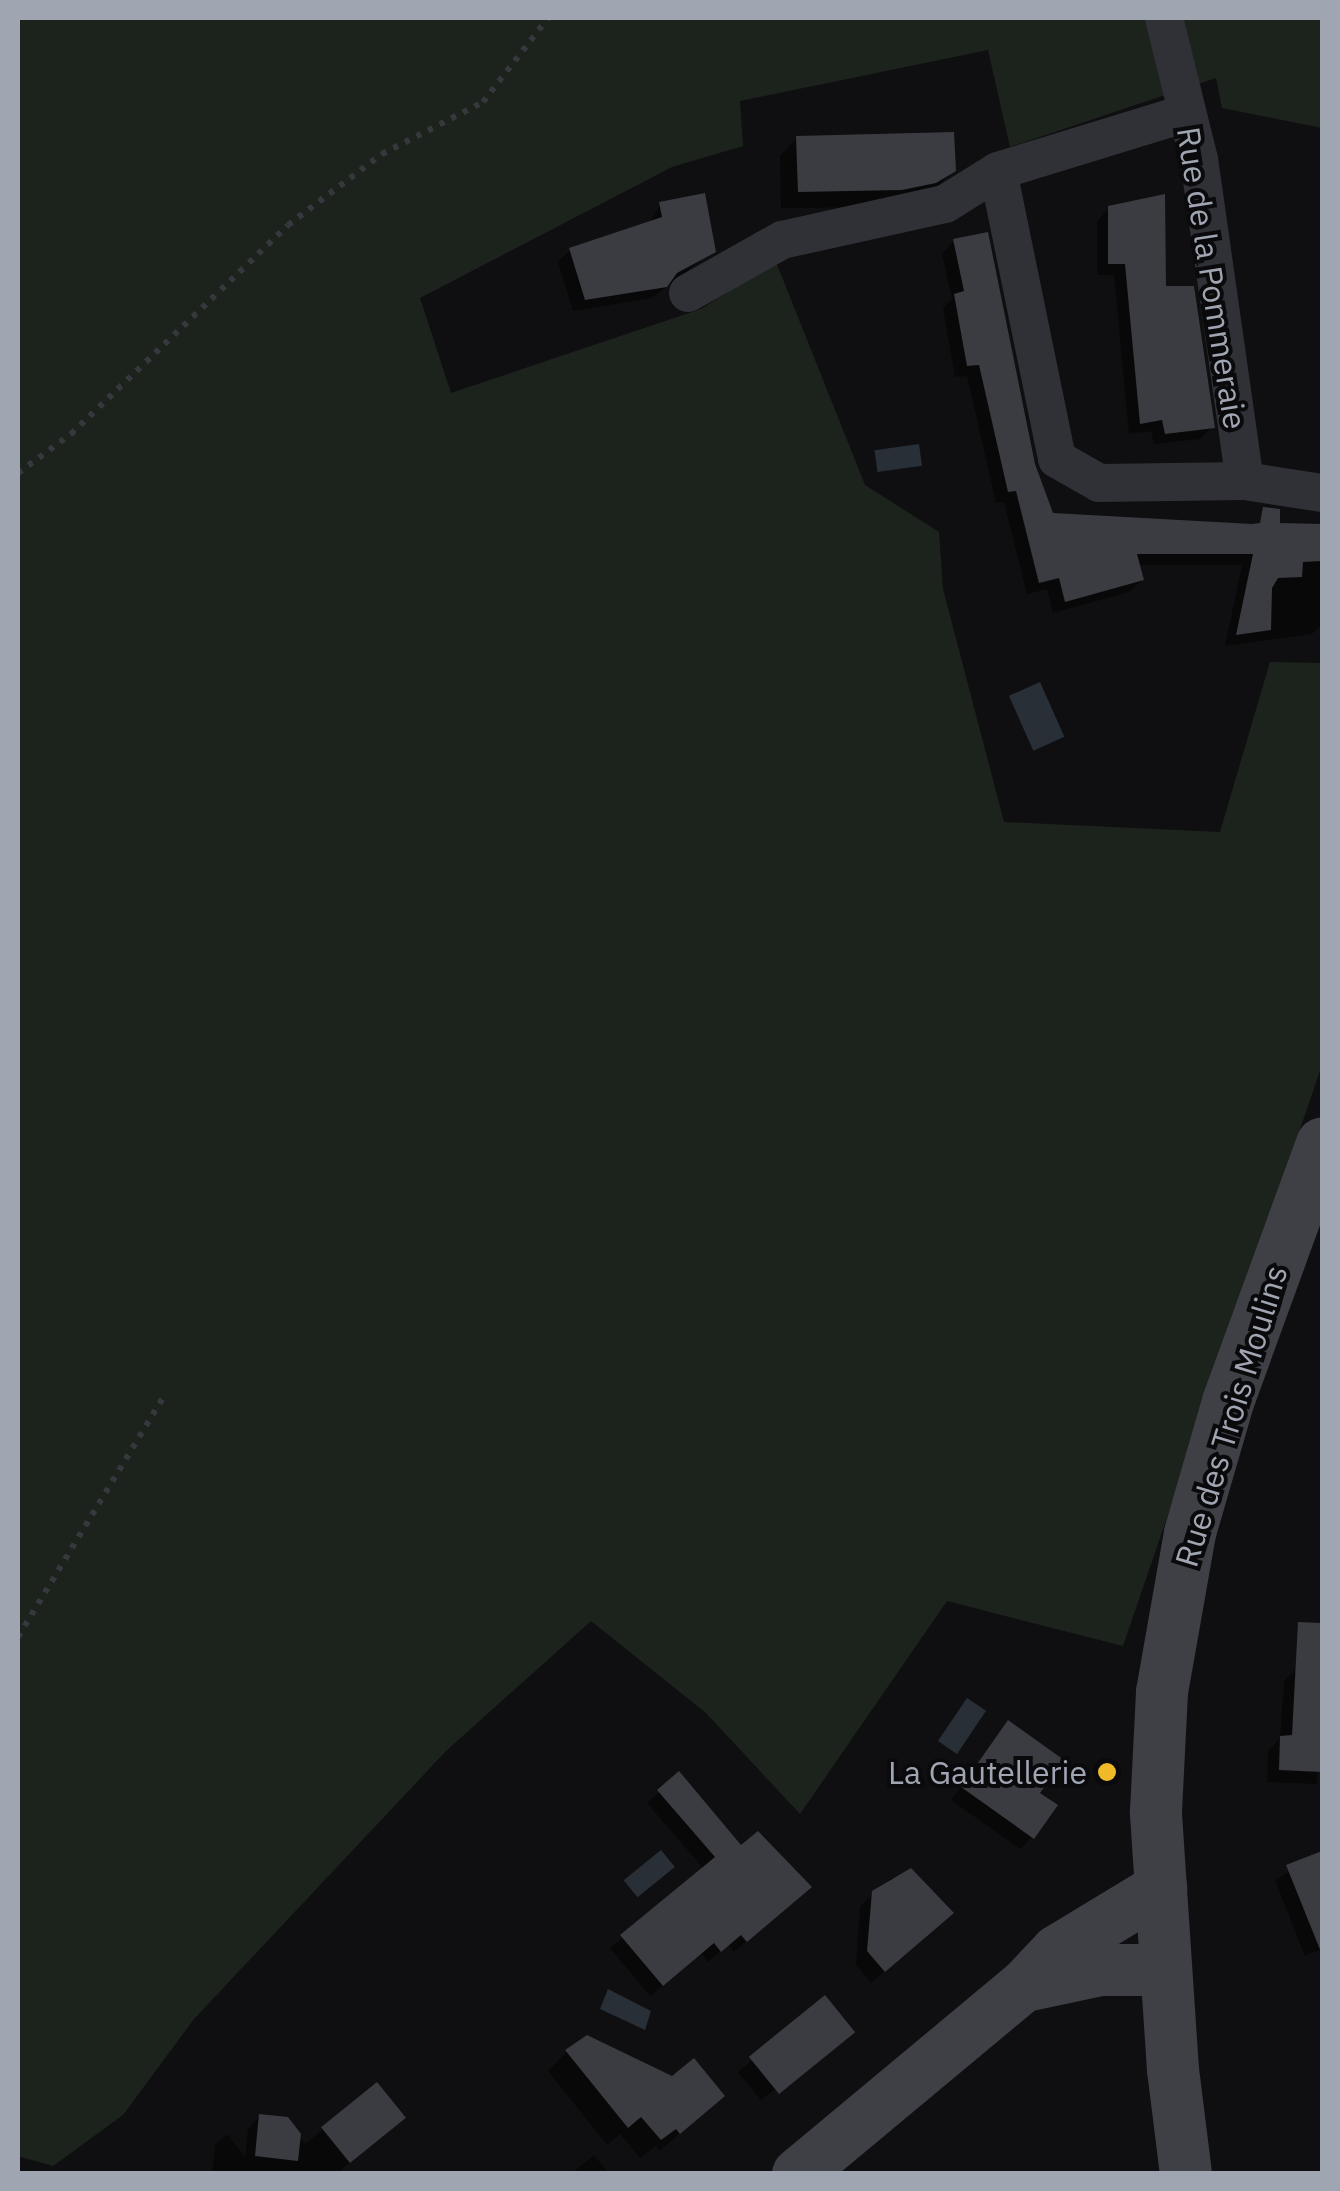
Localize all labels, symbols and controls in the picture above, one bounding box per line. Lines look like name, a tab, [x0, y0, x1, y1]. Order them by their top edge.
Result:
street label: Rue de la Pommeraie	[1169, 124, 1255, 432]
street label: Rue des Trois Moulins	[1167, 1261, 1295, 1571]
place label: La Gautellerie	[888, 1753, 1087, 1791]
marker: La Gautellerie	[1096, 1761, 1118, 1783]

